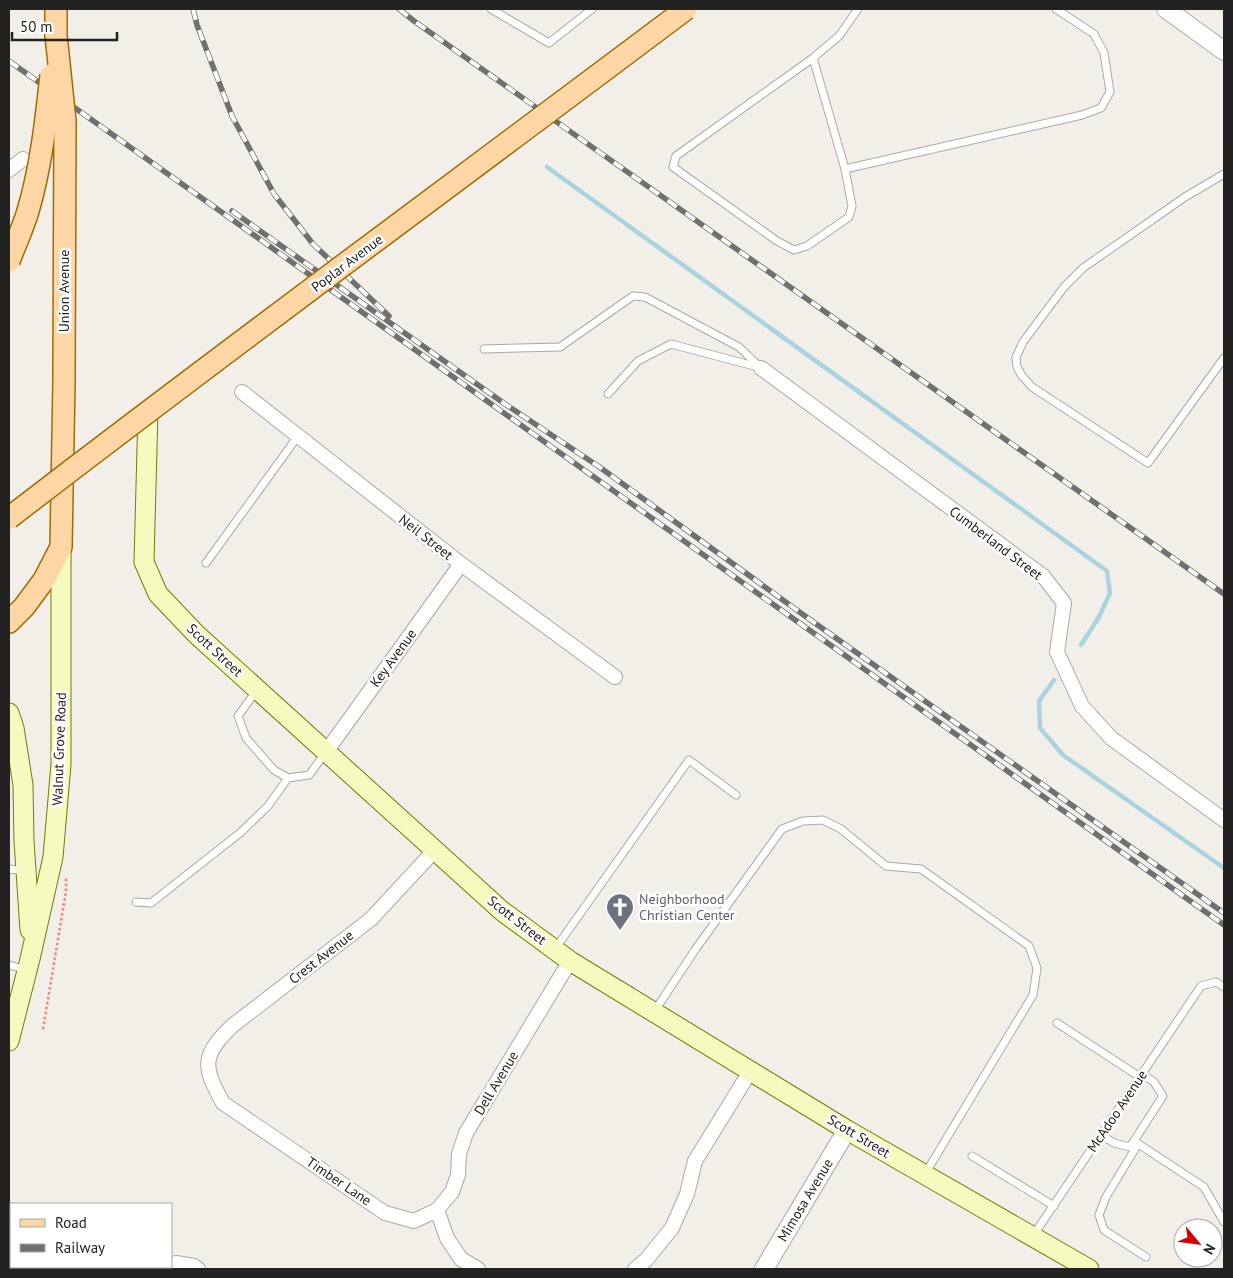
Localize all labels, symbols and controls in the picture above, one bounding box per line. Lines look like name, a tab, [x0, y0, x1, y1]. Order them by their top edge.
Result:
scale bar	[12, 10, 118, 42]
text: 50 m	[20, 17, 53, 36]
street label: Poplar Avenue	[308, 230, 386, 296]
street label: Union Avenue	[55, 250, 73, 332]
street label: Cumberland Street	[946, 502, 1046, 584]
street label: Neil Street	[395, 510, 457, 564]
street label: Scott Street	[183, 620, 247, 681]
street label: Key Avenue	[366, 625, 420, 691]
street label: Walnut Grove Road	[48, 692, 70, 806]
place label: Neighborhood Christian Center	[639, 890, 735, 924]
street label: Scott Street	[484, 891, 550, 949]
church icon: Neighborhood Christian Center	[605, 892, 635, 931]
street label: Crest Avenue	[285, 926, 357, 988]
street label: Dell Avenue	[470, 1048, 522, 1118]
street label: McAdoo Avenue	[1083, 1067, 1151, 1155]
street label: Scott Street	[824, 1110, 894, 1162]
street label: Timber Lane	[303, 1153, 375, 1209]
street label: Mimosa Avenue	[773, 1155, 837, 1245]
legend	[10, 1203, 172, 1268]
text: Road	[55, 1213, 87, 1232]
north arrow	[1173, 1218, 1223, 1268]
text: Railway	[55, 1238, 105, 1257]
text: N	[1199, 1241, 1219, 1258]

